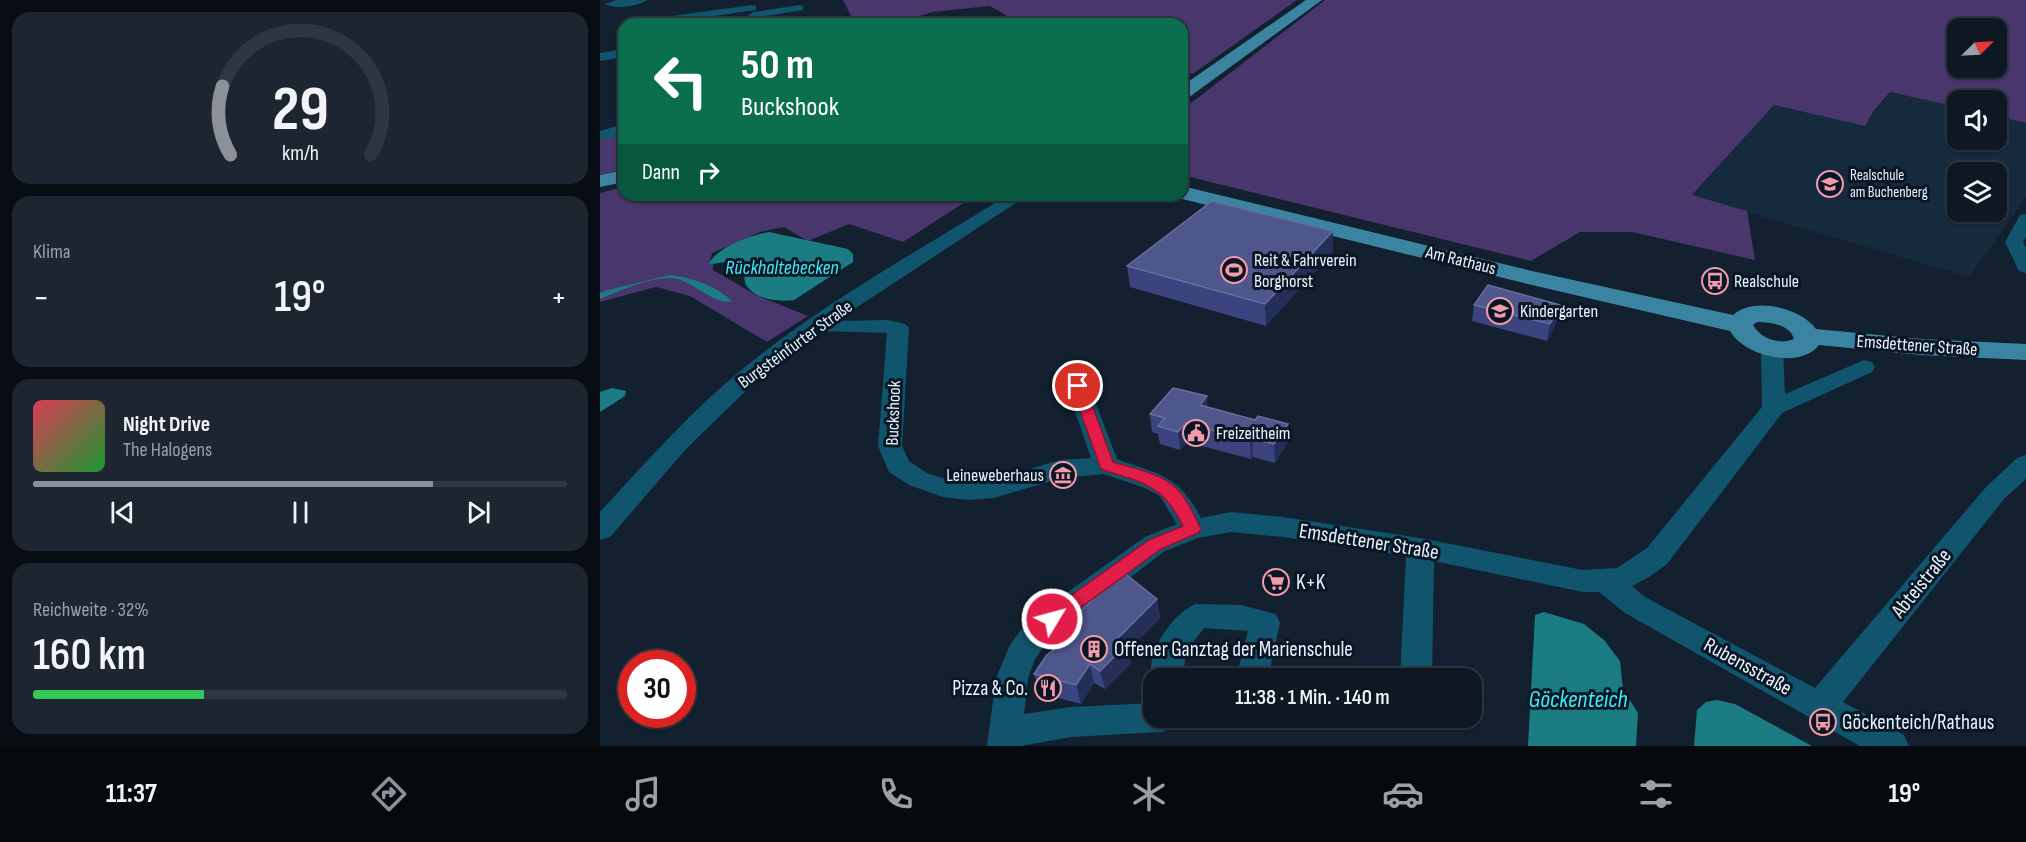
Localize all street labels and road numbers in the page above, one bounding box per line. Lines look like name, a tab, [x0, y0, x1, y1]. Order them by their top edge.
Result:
street label: Am Rathaus	[1423, 241, 1498, 279]
street label: Burgsteinfurter Straße	[734, 296, 856, 393]
street label: Emsdettener Straße	[1856, 331, 1978, 360]
street label: Buckshook	[882, 380, 905, 446]
street label: Emsdettener Straße	[1297, 518, 1441, 565]
street label: Abteistraße	[1885, 544, 1957, 624]
street label: Rubensstraße	[1699, 632, 1796, 701]

